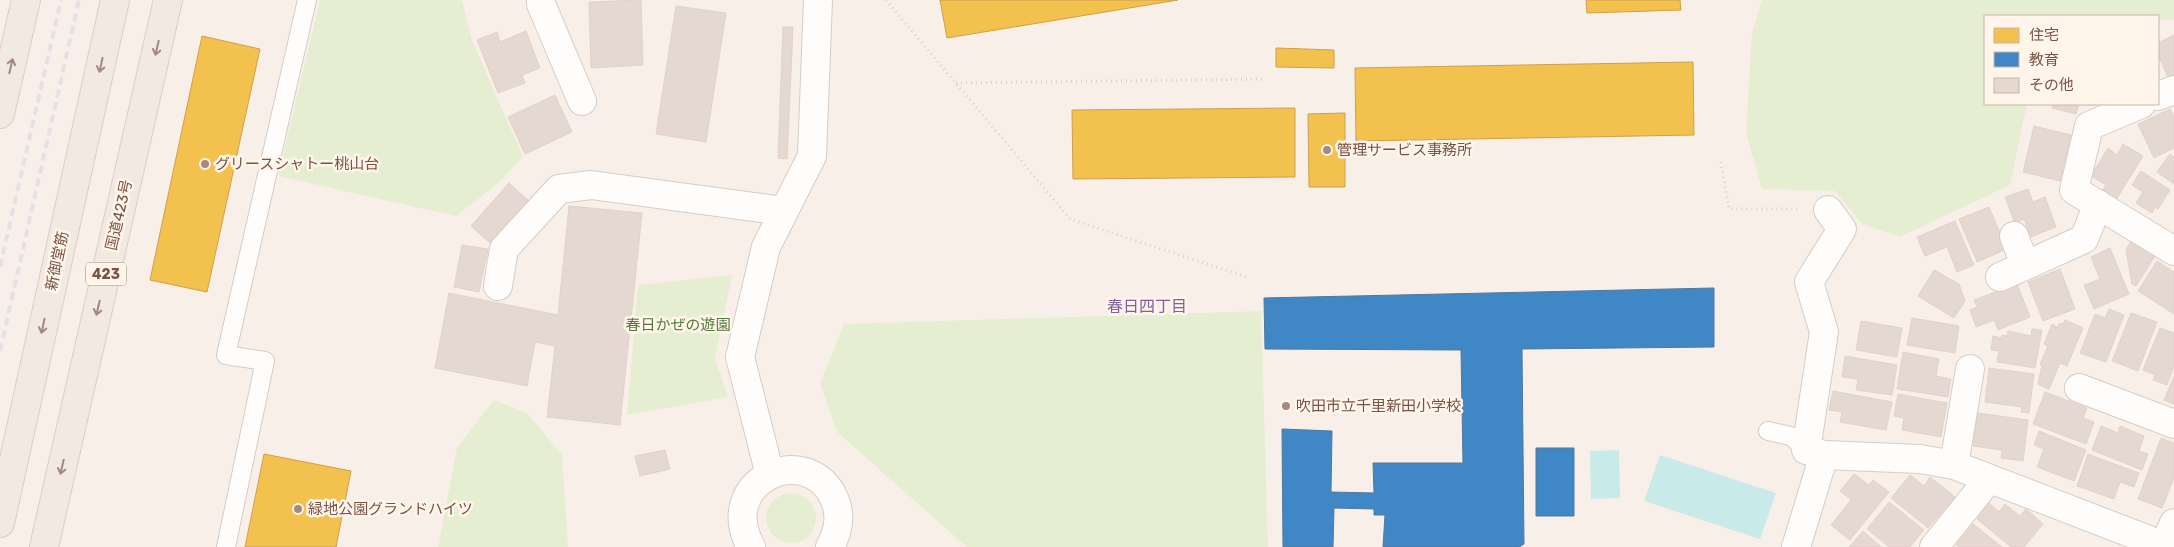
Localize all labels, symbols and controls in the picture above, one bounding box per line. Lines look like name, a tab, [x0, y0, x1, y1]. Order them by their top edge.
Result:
legend	[1984, 15, 2159, 105]
text: 住宅	[2029, 26, 2059, 44]
one-way arrow	[152, 39, 162, 55]
text: 教育	[2029, 51, 2059, 69]
one-way arrow	[95, 56, 105, 72]
one-way arrow	[7, 59, 16, 75]
text: その他	[2029, 76, 2074, 94]
place label: 管理サービス事務所	[1337, 141, 1472, 159]
marker: 管理サービス事務所	[1321, 144, 1333, 156]
place label: グリースシャトー桃山台	[215, 155, 379, 173]
marker: グリースシャトー桃山台	[199, 158, 211, 170]
street label: 国道423号	[102, 178, 136, 252]
street label: 新御堂筋	[42, 230, 72, 292]
road number: 423	[86, 262, 126, 286]
district label: 春日四丁目	[1107, 297, 1187, 316]
one-way arrow	[93, 300, 102, 316]
park label: 春日かぜの遊園	[625, 316, 731, 334]
one-way arrow	[38, 318, 47, 334]
place label: 吹田市立千里新田小学校	[1296, 397, 1461, 415]
marker: 吹田市立千里新田小学校	[1280, 400, 1292, 412]
one-way arrow	[57, 458, 66, 474]
place label: 緑地公園グランドハイツ	[308, 500, 473, 518]
marker: 緑地公園グランドハイツ	[292, 503, 304, 515]

